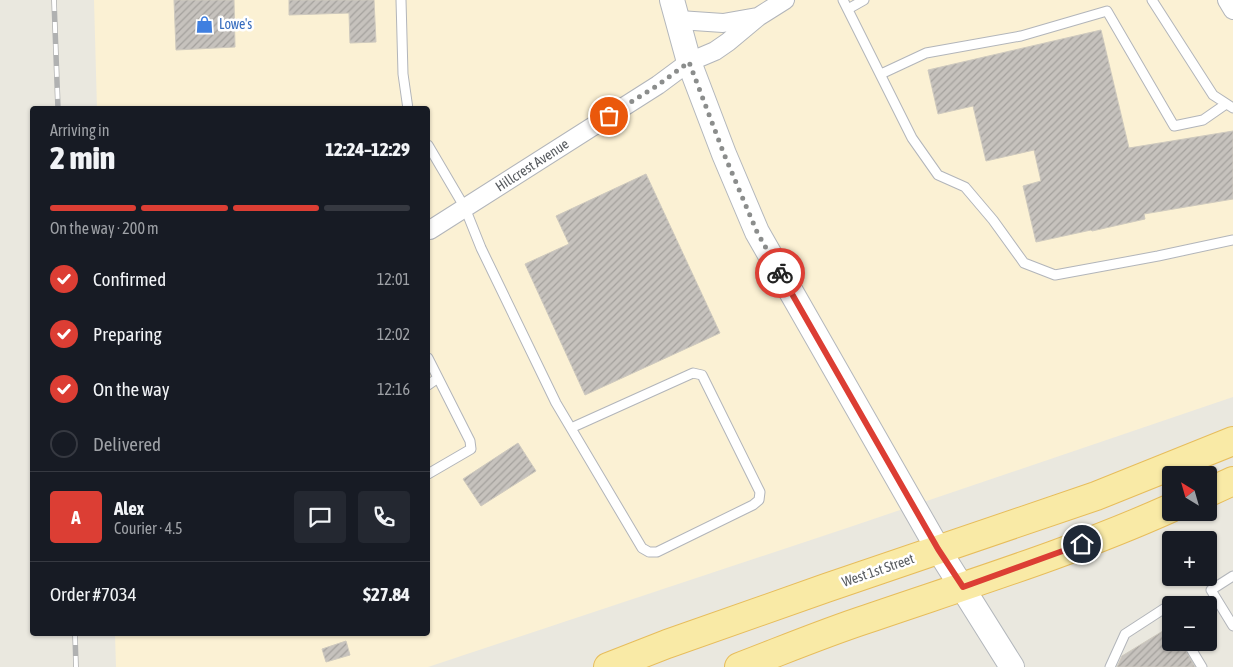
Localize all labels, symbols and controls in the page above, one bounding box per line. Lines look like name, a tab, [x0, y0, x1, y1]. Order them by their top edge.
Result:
shop icon: Lowe's	[195, 14, 215, 34]
place label: Lowe's	[219, 16, 252, 32]
pin	[588, 95, 630, 137]
icon: bag	[595, 102, 623, 130]
text: Arriving in	[50, 121, 110, 139]
street label: Hillcrest Avenue	[492, 135, 572, 195]
text: 12:24–12:29	[325, 138, 410, 160]
text: 2 min	[50, 139, 115, 176]
text: On the way · 200 m	[50, 219, 159, 237]
courier	[755, 248, 805, 298]
icon: bike	[766, 259, 794, 287]
icon: check	[50, 265, 78, 293]
text: Confirmed	[93, 268, 166, 290]
text: 12:01	[377, 270, 410, 288]
icon: check	[50, 320, 78, 348]
text: Preparing	[93, 323, 162, 345]
text: 12:02	[377, 325, 410, 343]
icon: check	[50, 375, 78, 403]
text: On the way	[93, 378, 170, 400]
text: 12:16	[377, 380, 410, 398]
text: Delivered	[93, 433, 161, 455]
north arrow	[1162, 466, 1218, 521]
map controls	[1162, 466, 1217, 651]
button: chat	[294, 491, 346, 543]
button: phone	[358, 491, 410, 543]
text: Alex	[114, 497, 144, 519]
text: A	[71, 506, 81, 528]
text: Courier · 4.5	[114, 519, 183, 537]
pin	[1061, 523, 1103, 565]
icon: home	[1068, 530, 1096, 558]
button: +	[1162, 531, 1217, 586]
street label: West 1st Street	[840, 550, 916, 590]
text: Order #7034	[50, 583, 137, 605]
text: $27.84	[363, 583, 410, 605]
button: −	[1162, 596, 1217, 651]

